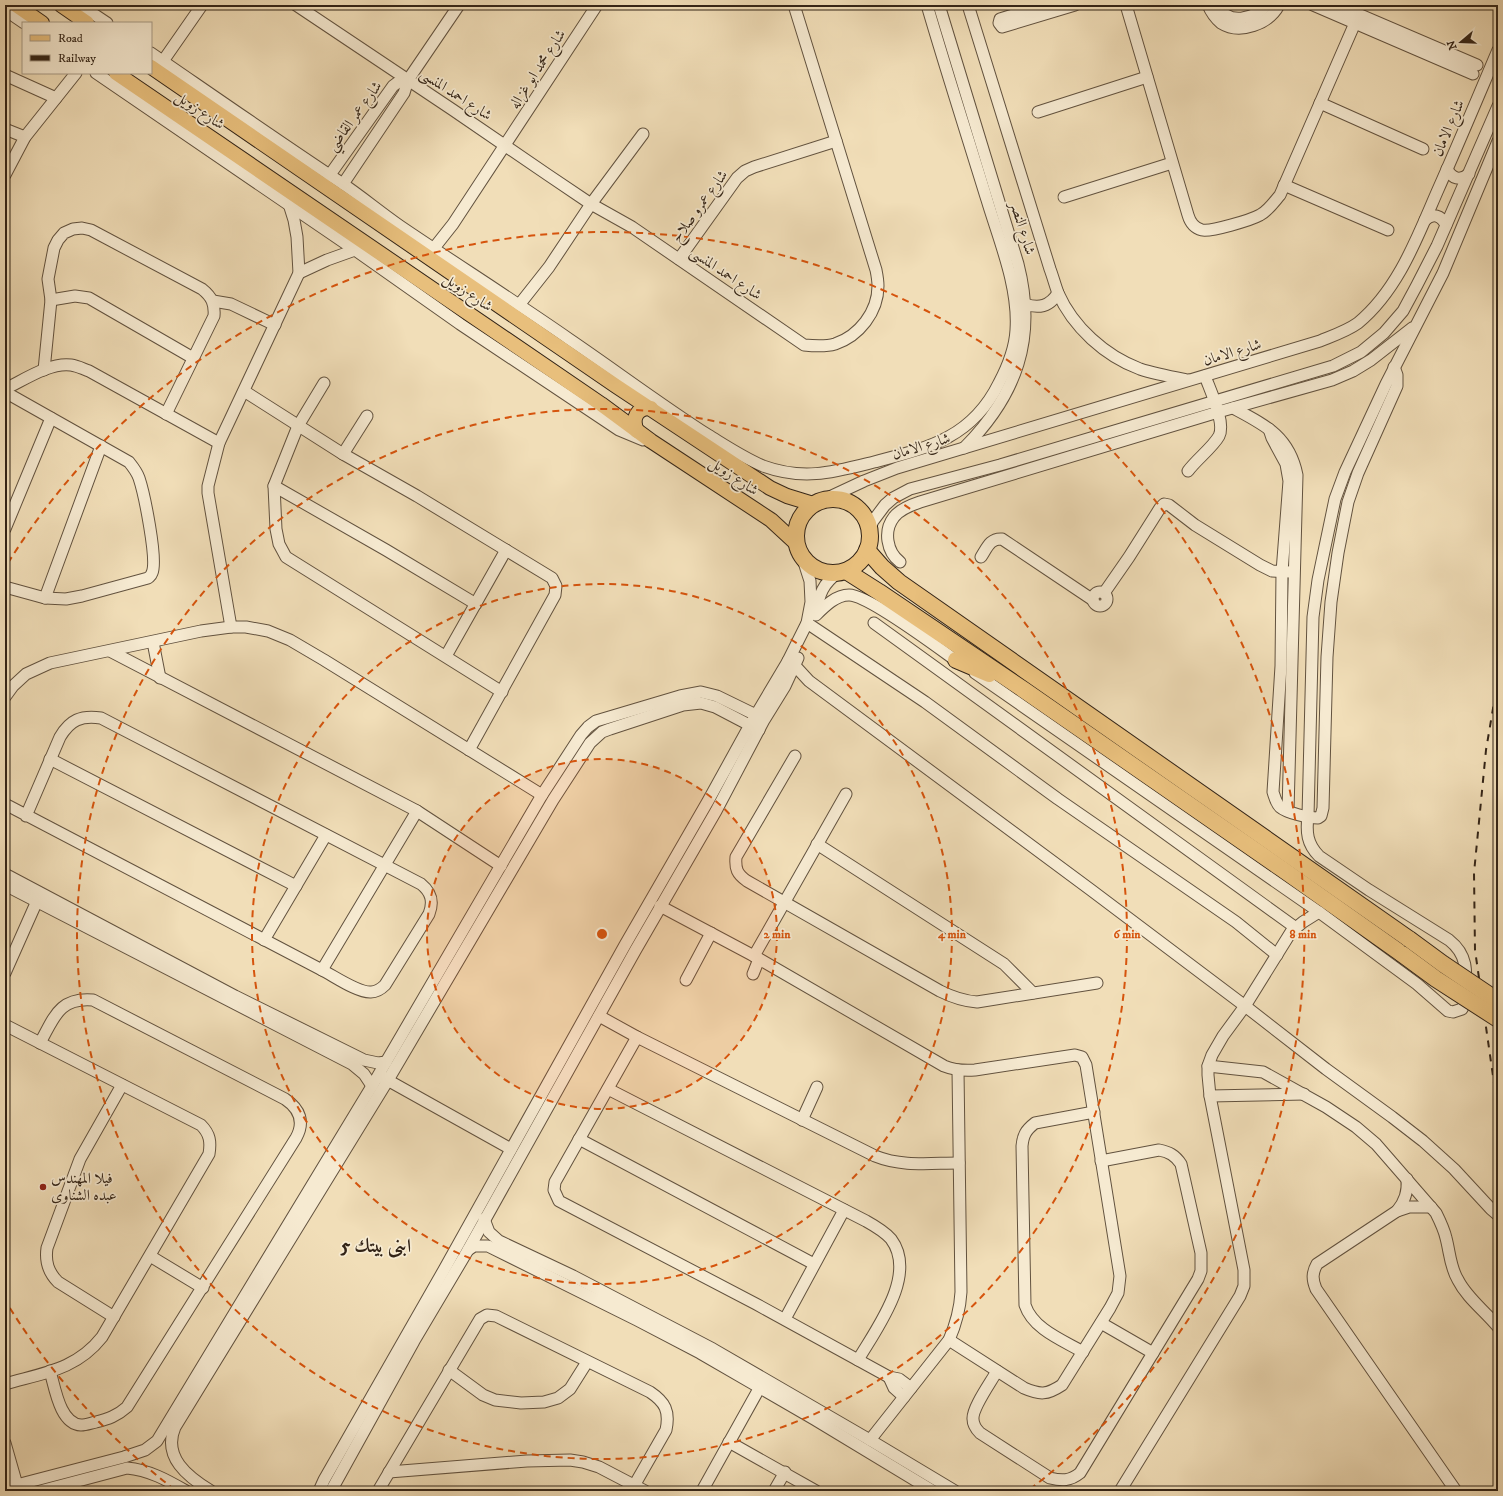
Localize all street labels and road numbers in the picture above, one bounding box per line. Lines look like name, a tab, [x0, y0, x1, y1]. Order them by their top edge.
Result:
street label: شارع محمد ابو غزاله	[505, 26, 573, 114]
street label: شارع احمد المنسى	[414, 64, 496, 127]
street label: شارع عمر القاضي	[323, 77, 389, 157]
street label: شارع زويل	[170, 87, 228, 136]
street label: شارع الامان	[1428, 97, 1472, 161]
street label: شارع عمرو صلاح	[667, 166, 734, 248]
street label: شارع النصر	[1002, 197, 1040, 258]
street label: شارع احمد المنسى	[684, 242, 765, 307]
street label: شارع زويل	[438, 269, 496, 318]
street label: شارع الامان	[1201, 335, 1264, 373]
street label: شارع الامان	[890, 429, 953, 467]
street label: شارع زويل	[704, 453, 762, 502]

